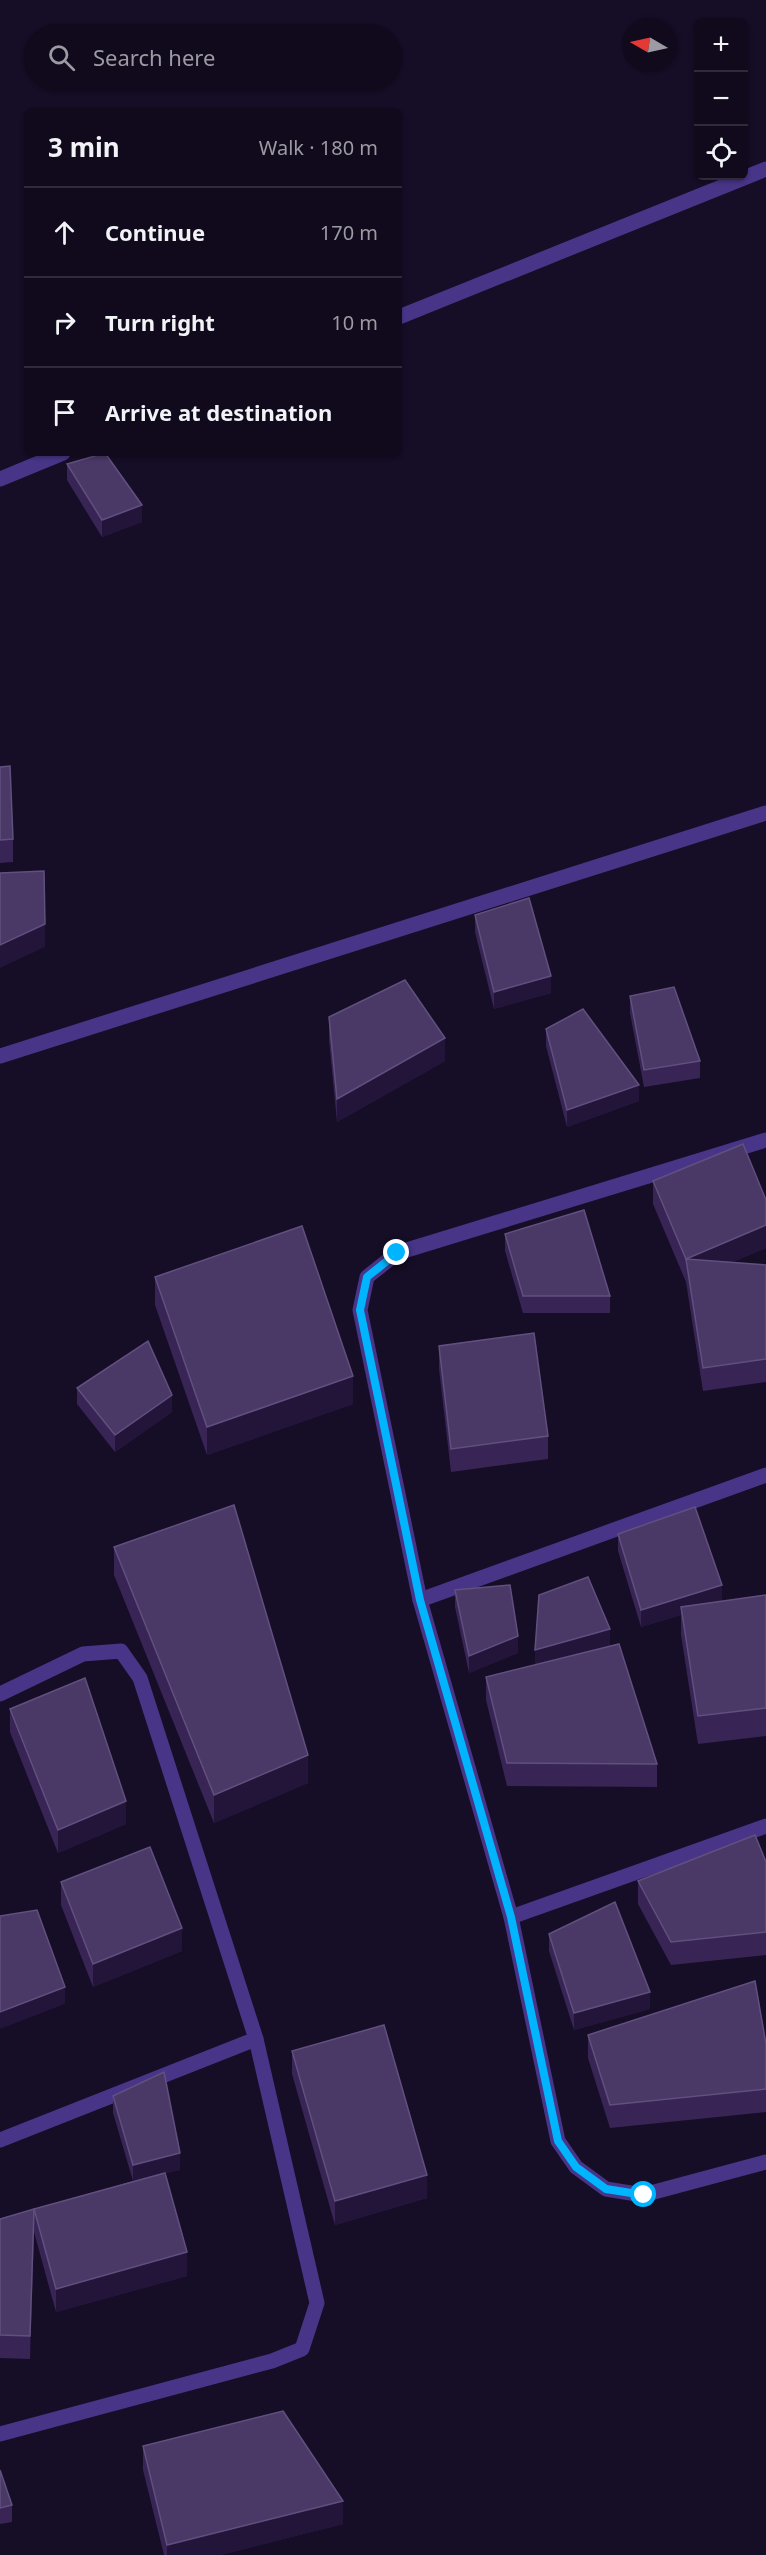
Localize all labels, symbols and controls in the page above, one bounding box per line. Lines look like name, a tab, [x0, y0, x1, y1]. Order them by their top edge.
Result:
north arrow	[622, 18, 676, 72]
map controls	[694, 18, 748, 180]
button: +	[694, 18, 748, 72]
search box	[24, 24, 402, 90]
icon: search	[45, 41, 78, 74]
text: Search here	[93, 42, 215, 72]
button: −	[694, 72, 748, 126]
button: locate	[694, 126, 748, 180]
text: 3 min	[48, 129, 120, 165]
text: Walk · 180 m	[259, 134, 378, 161]
icon: ahead	[48, 216, 81, 249]
text: Continue	[105, 217, 205, 247]
text: 170 m	[320, 219, 378, 246]
icon: right	[48, 306, 81, 339]
text: Turn right	[105, 307, 215, 337]
text: 10 m	[331, 309, 378, 336]
icon: arrive	[48, 396, 81, 429]
text: Arrive at destination	[105, 397, 332, 427]
route end	[383, 1239, 409, 1265]
route start	[630, 2181, 656, 2207]

